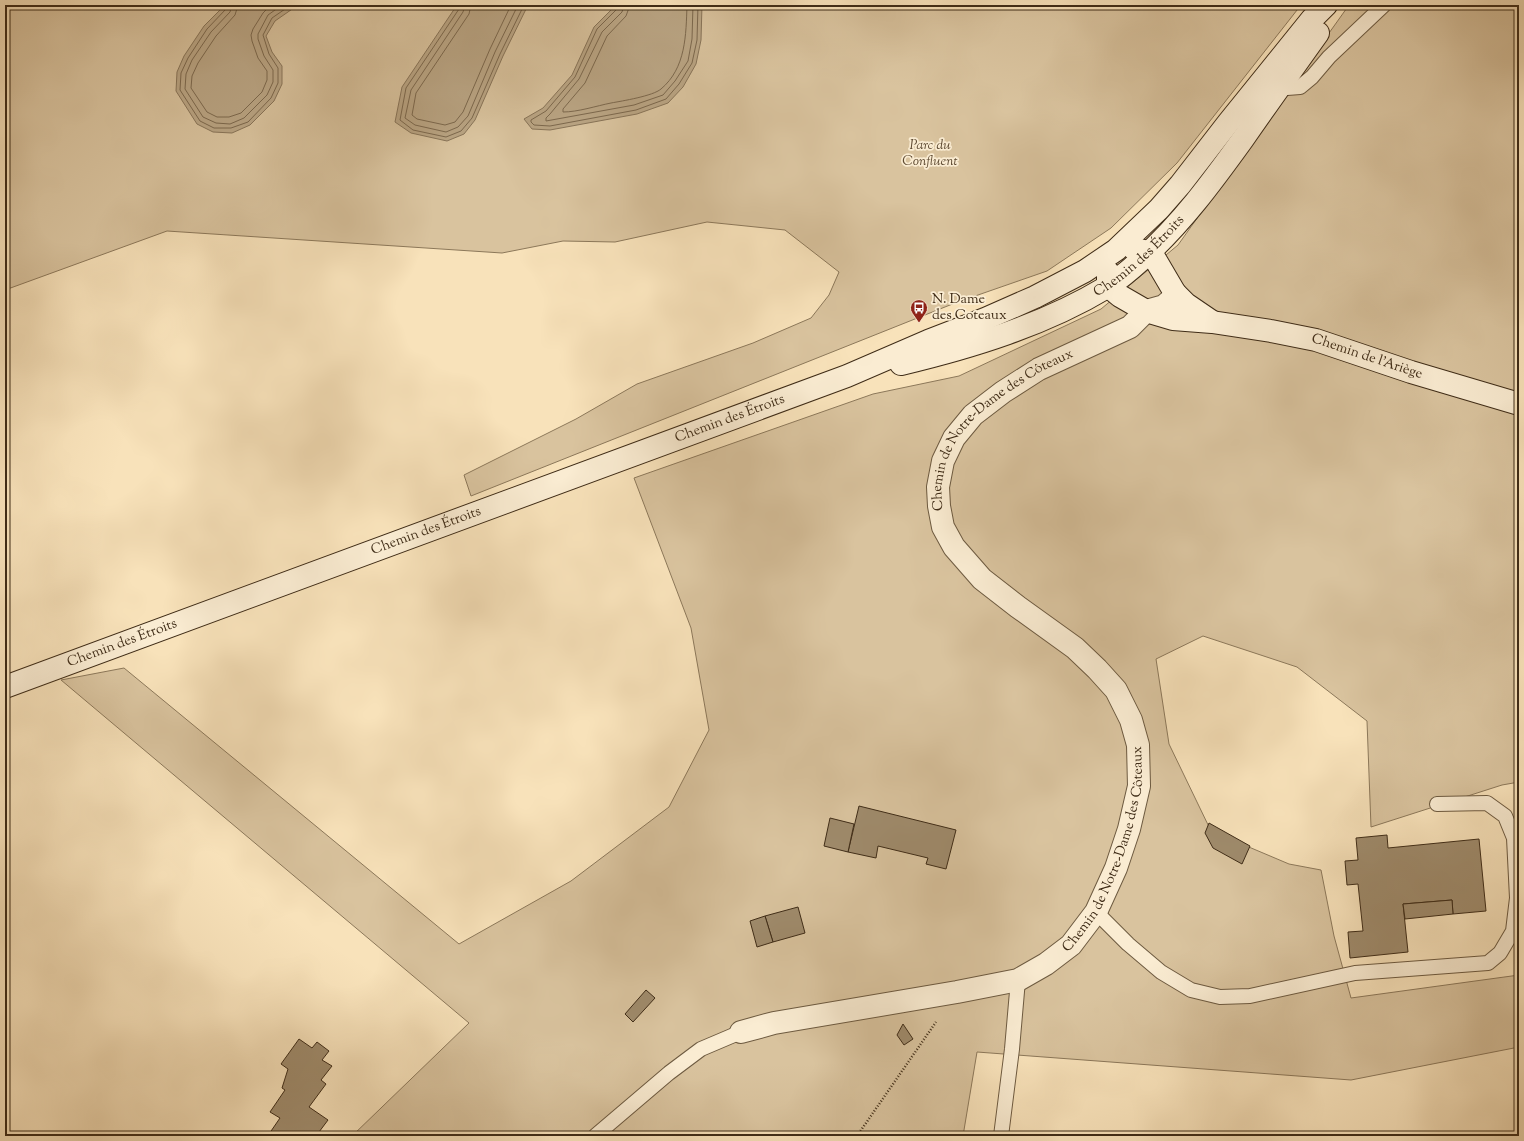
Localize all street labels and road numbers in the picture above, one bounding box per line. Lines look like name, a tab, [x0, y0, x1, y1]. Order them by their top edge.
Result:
street label: Chemin des Étroits	[1090, 211, 1190, 303]
street label: Chemin de l'Ariège	[1309, 329, 1425, 385]
street label: Chemin de Notre-Dame des Côteaux	[928, 344, 1077, 512]
street label: Chemin des Étroits	[672, 390, 788, 449]
street label: Chemin des Étroits	[368, 502, 484, 561]
street label: Chemin des Étroits	[64, 614, 180, 673]
street label: Chemin de Notre-Dame des Côteaux	[1058, 745, 1149, 958]

